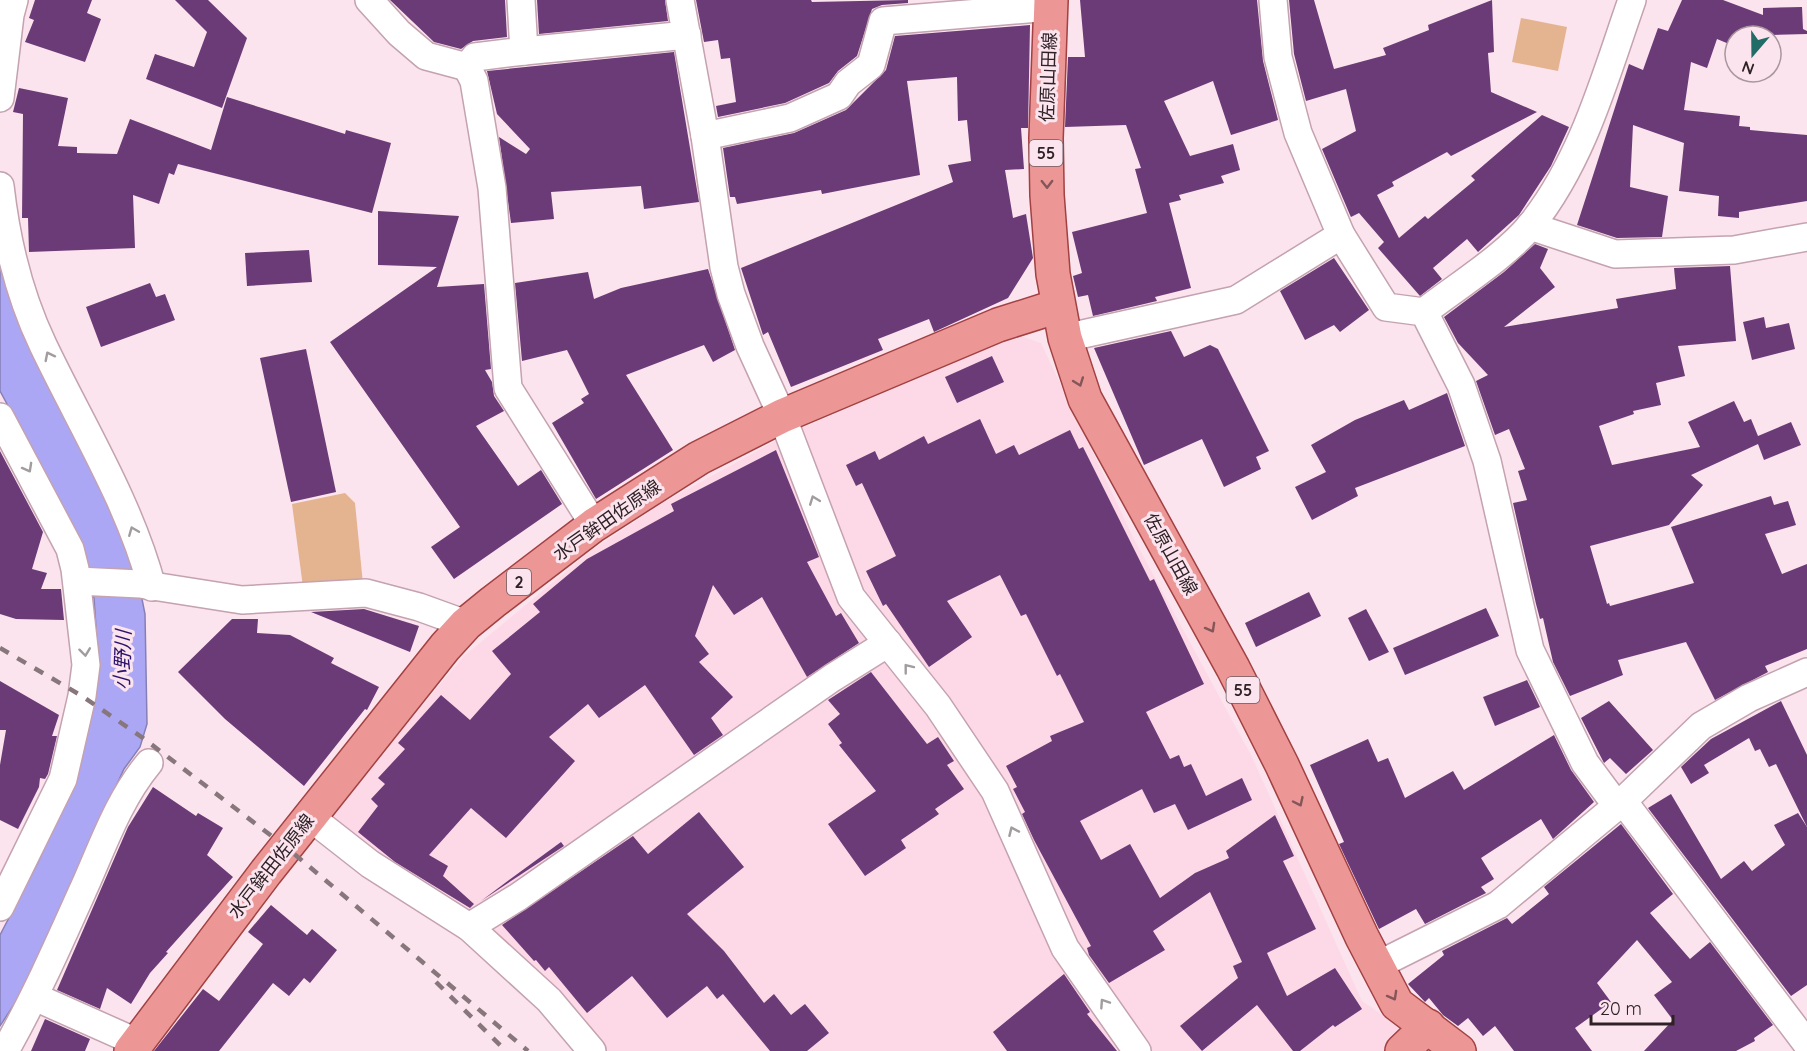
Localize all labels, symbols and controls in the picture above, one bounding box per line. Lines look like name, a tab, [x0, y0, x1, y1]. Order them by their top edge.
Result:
north arrow	[1723, 24, 1783, 84]
street label: 佐原山田線	[1035, 32, 1061, 122]
text: N	[1739, 57, 1757, 80]
road number: 55	[1030, 140, 1062, 166]
one-way arrow	[1041, 180, 1053, 189]
one-way arrow	[45, 352, 56, 362]
one-way arrow	[1071, 377, 1084, 387]
one-way arrow	[21, 462, 32, 473]
street label: 水戸鉾田佐原線	[549, 474, 665, 566]
one-way arrow	[809, 495, 821, 506]
street label: 佐原山田線	[1139, 509, 1203, 599]
one-way arrow	[128, 527, 141, 537]
road number: 2	[507, 569, 531, 595]
one-way arrow	[1204, 622, 1215, 632]
water label: 小野川	[108, 628, 136, 690]
one-way arrow	[78, 647, 91, 657]
one-way arrow	[905, 664, 916, 675]
road number: 55	[1226, 677, 1260, 703]
one-way arrow	[1292, 795, 1304, 806]
street label: 水戸鉾田佐原線	[223, 809, 319, 923]
one-way arrow	[1009, 827, 1021, 838]
scale bar	[1591, 988, 1674, 1026]
one-way arrow	[1386, 990, 1397, 1000]
text: 20 m	[1600, 997, 1642, 1020]
one-way arrow	[1100, 999, 1111, 1010]

